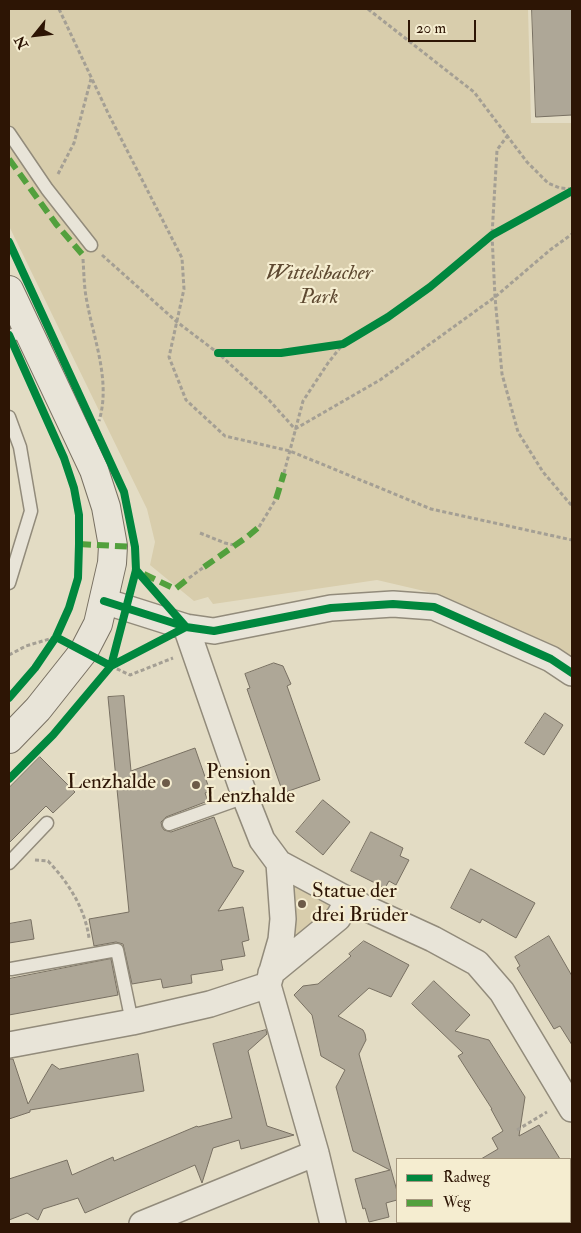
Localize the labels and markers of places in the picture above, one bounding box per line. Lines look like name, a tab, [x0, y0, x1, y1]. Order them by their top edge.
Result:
place label: Pension Lenzhalde	[206, 760, 295, 810]
place label: Lenzhalde	[67, 770, 156, 796]
marker: Lenzhalde	[160, 777, 172, 789]
marker: Pension Lenzhalde	[190, 779, 202, 791]
place label: Statue der drei Brüder	[312, 879, 408, 929]
marker: Statue der drei Brüder	[296, 898, 308, 910]

